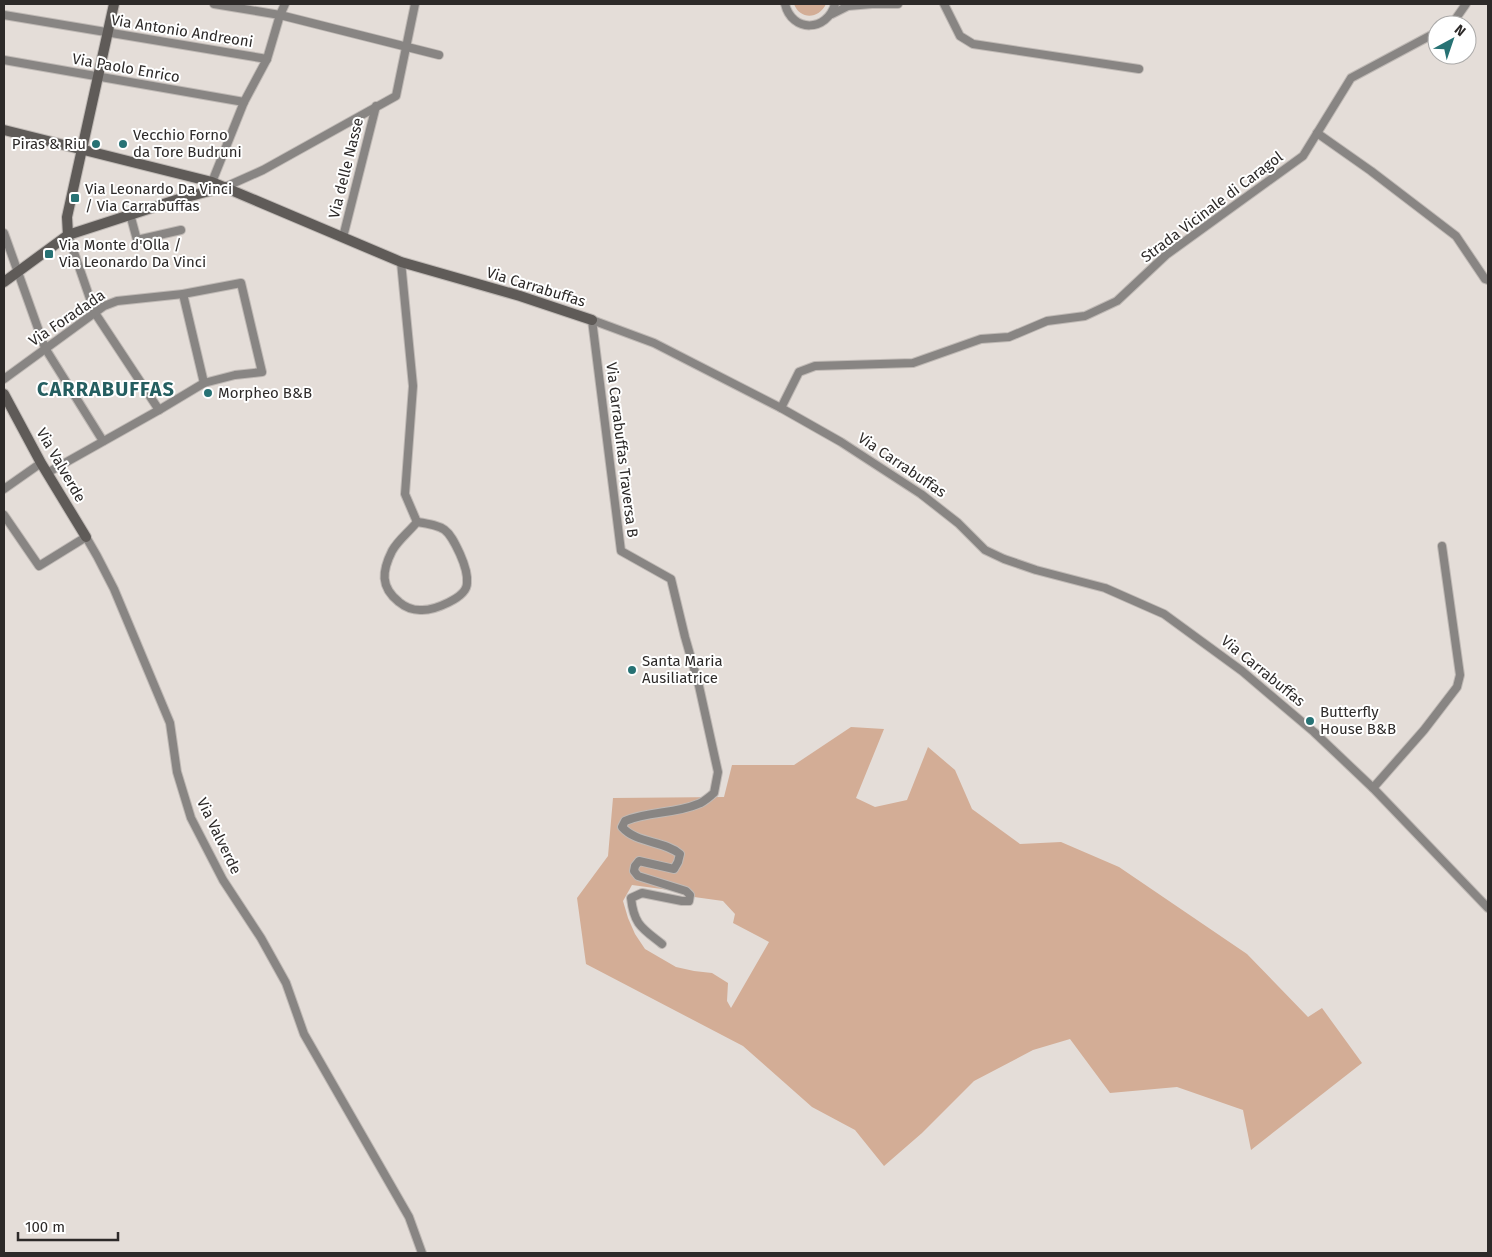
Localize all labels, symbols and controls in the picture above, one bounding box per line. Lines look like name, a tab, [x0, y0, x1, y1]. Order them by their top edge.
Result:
street label: Via Antonio Andreoni	[110, 11, 254, 51]
north arrow	[1427, 15, 1477, 65]
text: N	[1451, 21, 1469, 40]
street label: Via Paolo Enrico	[71, 50, 181, 86]
street label: Via delle Nasse	[325, 116, 367, 220]
place label: Vecchio Forno da Tore Budruni	[133, 126, 242, 161]
place label: Piras & Riu	[12, 135, 86, 153]
marker: Piras & Riu	[90, 138, 102, 150]
marker: Vecchio Forno da Tore Budruni	[117, 138, 129, 150]
street label: Strada Vicinale di Caragol	[1138, 147, 1287, 266]
place label: Via Leonardo Da Vinci / Via Carrabuffas	[85, 180, 232, 215]
marker: Via Leonardo Da Vinci / Via Carrabuffas	[69, 192, 81, 204]
place label: Via Monte d'Olla / Via Leonardo Da Vinci	[59, 236, 206, 271]
marker: Via Monte d'Olla / Via Leonardo Da Vinci	[43, 248, 55, 260]
street label: Via Carrabuffas	[484, 263, 588, 311]
street label: Via Foradada	[25, 286, 109, 350]
street label: Via Carrabuffas Traversa B	[602, 361, 642, 539]
district label: CARRABUFFAS	[37, 377, 175, 401]
place label: Morpheo B&B	[218, 384, 312, 402]
marker: Morpheo B&B	[202, 387, 214, 399]
street label: Via Valverde	[33, 425, 89, 505]
street label: Via Carrabuffas	[854, 429, 950, 501]
street label: Via Carrabuffas	[1217, 632, 1309, 710]
place label: Santa Maria Ausiliatrice	[642, 652, 723, 687]
marker: Santa Maria Ausiliatrice	[626, 664, 638, 676]
place label: Butterfly House B&B	[1320, 703, 1396, 738]
marker: Butterfly House B&B	[1304, 715, 1316, 727]
street label: Via Valverde	[193, 795, 245, 877]
scale bar	[18, 1210, 118, 1242]
text: 100 m	[25, 1218, 65, 1236]

